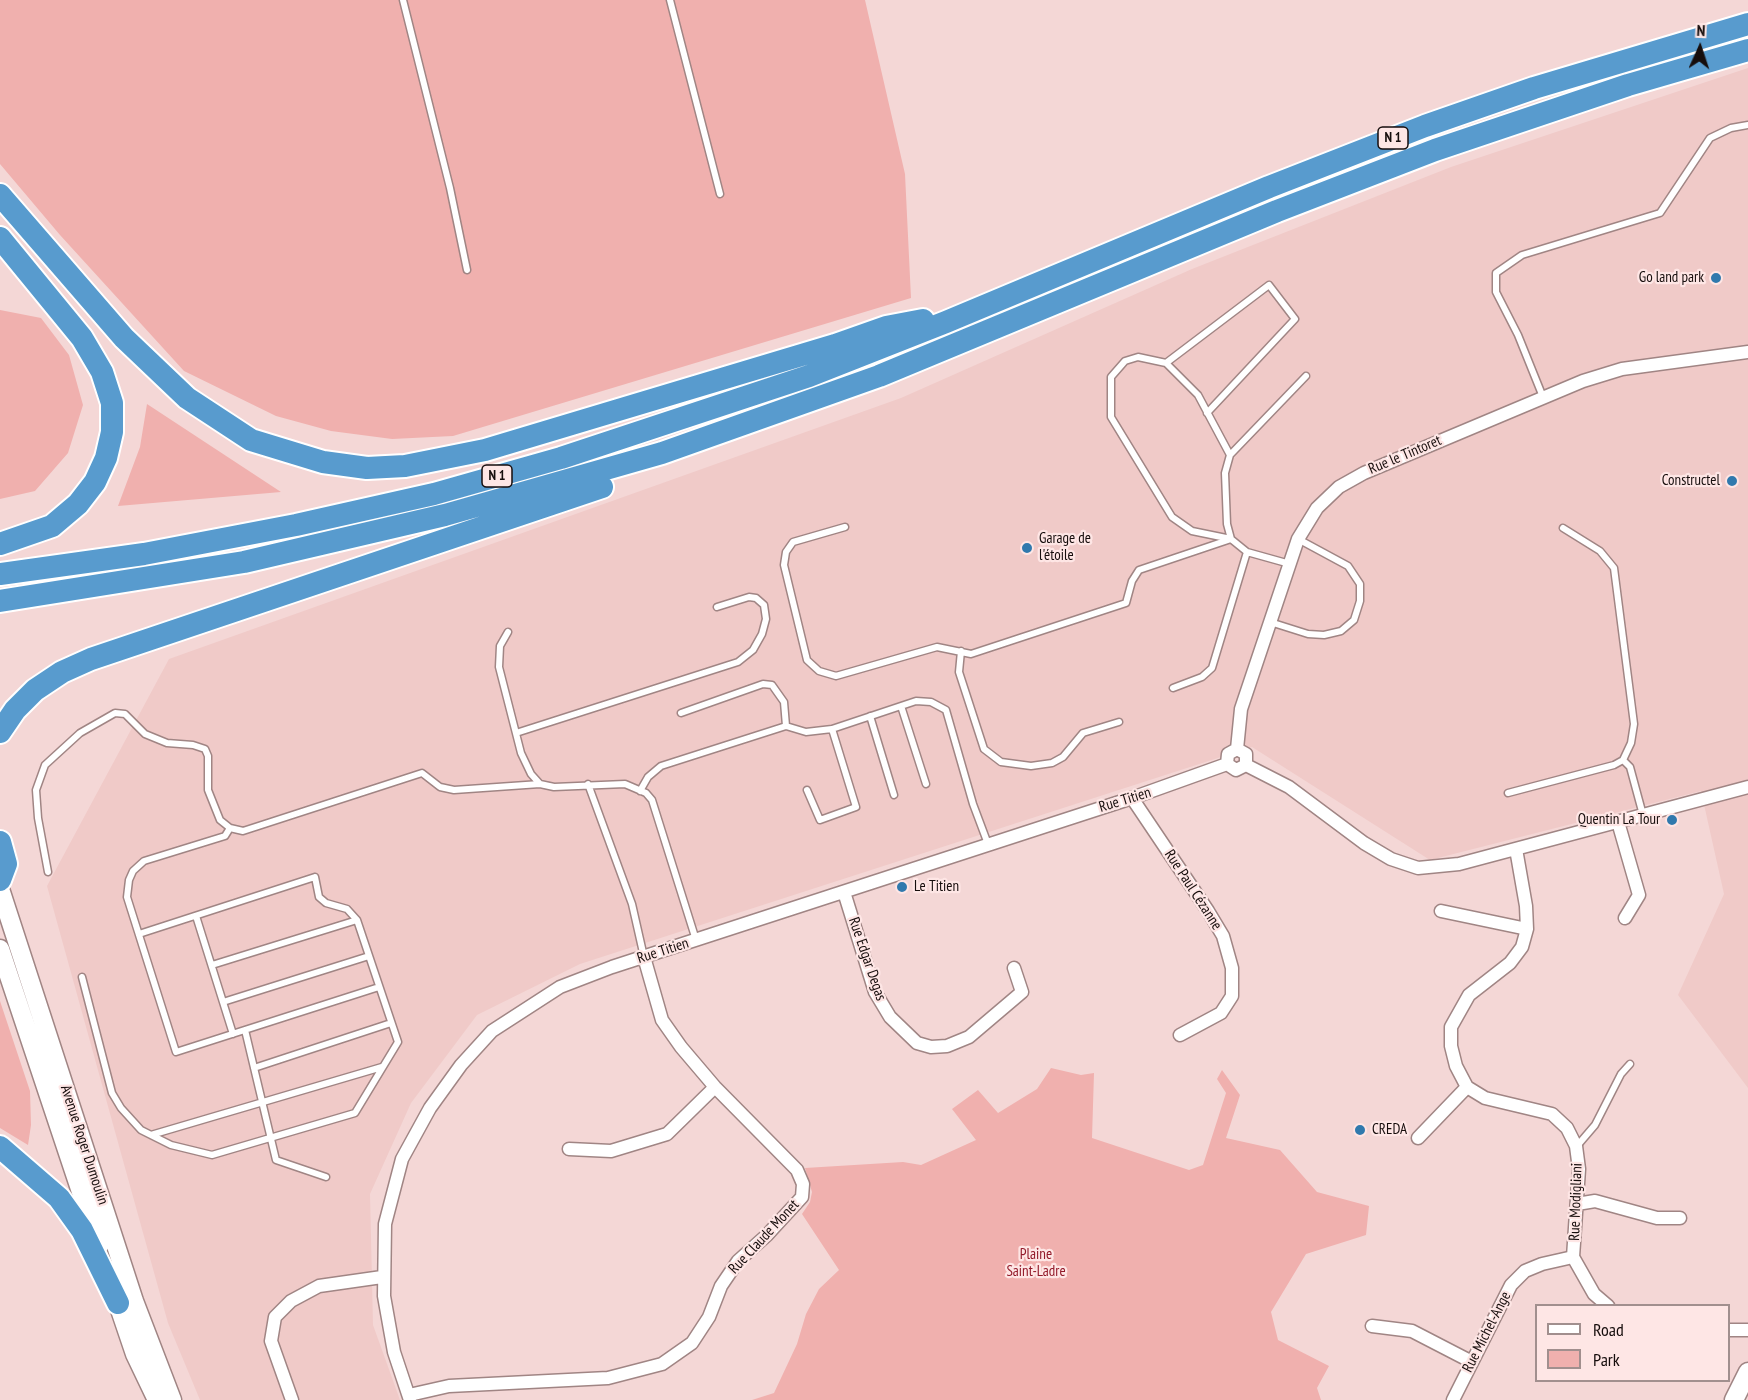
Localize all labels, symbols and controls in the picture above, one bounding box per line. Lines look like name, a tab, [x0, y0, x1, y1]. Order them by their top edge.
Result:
north arrow	[1670, 18, 1730, 78]
text: N	[1696, 20, 1706, 40]
road number: N 1	[1378, 127, 1408, 149]
place label: Go land park	[1639, 269, 1704, 287]
marker: Go land park	[1709, 271, 1723, 285]
street label: Rue le Tintoret	[1366, 432, 1444, 478]
road number: N 1	[482, 465, 512, 487]
place label: Constructel	[1662, 472, 1720, 490]
marker: Constructel	[1725, 474, 1739, 488]
place label: Garage de l'étoile	[1039, 530, 1091, 565]
marker: Garage de l'étoile	[1020, 541, 1034, 555]
street label: Rue Titien	[1097, 784, 1153, 816]
place label: Quentin La Tour	[1578, 811, 1660, 829]
marker: Quentin La Tour	[1665, 813, 1679, 827]
street label: Rue Paul Cézanne	[1160, 847, 1226, 933]
place label: Le Titien	[914, 878, 959, 896]
marker: Le Titien	[895, 880, 909, 894]
street label: Rue Edgar Degas	[844, 915, 890, 1003]
street label: Rue Titien	[635, 934, 691, 968]
street label: Avenue Roger Dumoulin	[56, 1083, 112, 1207]
place label: CREDA	[1372, 1121, 1407, 1139]
marker: CREDA	[1353, 1123, 1367, 1137]
street label: Rue Modigliani	[1566, 1163, 1586, 1241]
street label: Rue Claude Monet	[725, 1196, 803, 1278]
park label: Plaine Saint-Ladre	[1006, 1246, 1066, 1281]
street label: Rue Michel-Ange	[1459, 1289, 1515, 1375]
legend	[1535, 1304, 1730, 1382]
text: Road	[1593, 1318, 1624, 1341]
text: Park	[1593, 1348, 1620, 1371]

